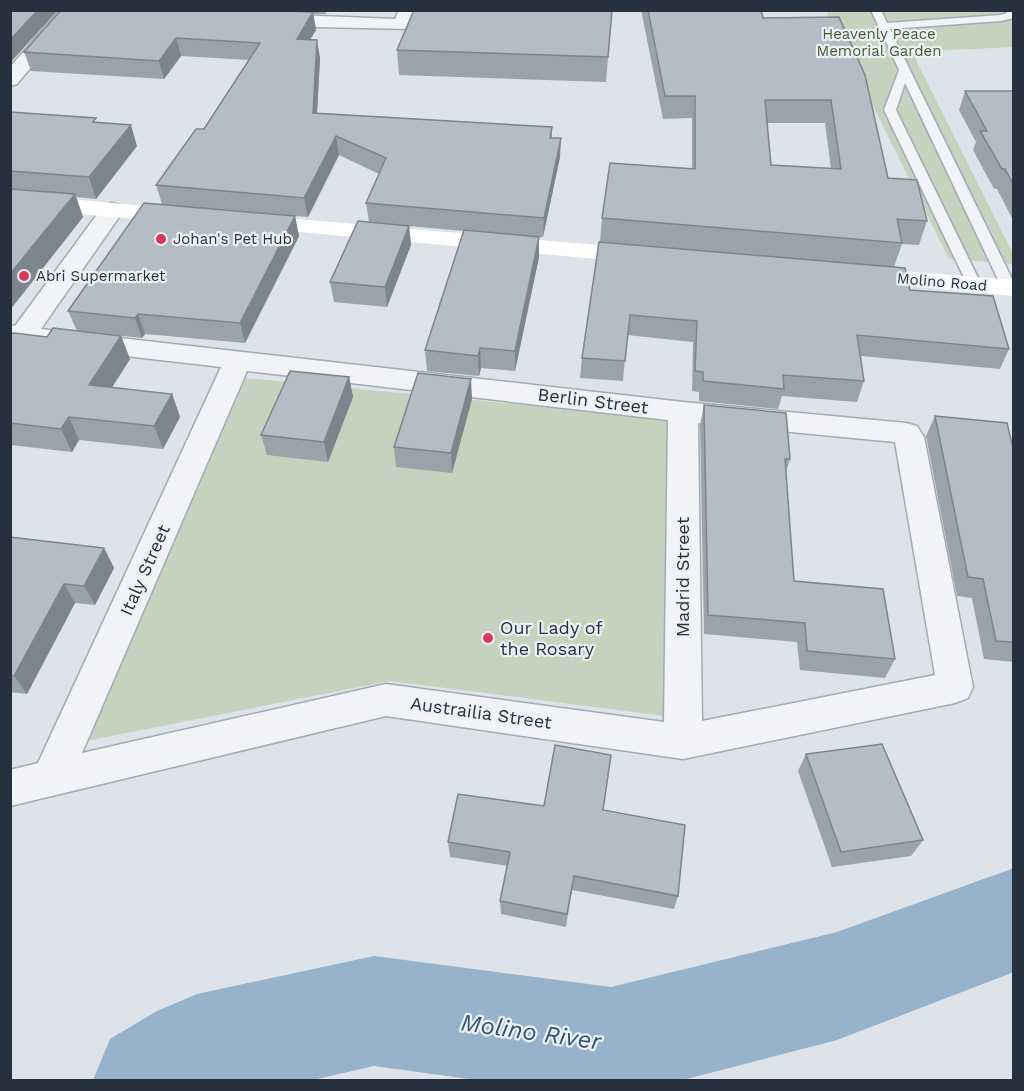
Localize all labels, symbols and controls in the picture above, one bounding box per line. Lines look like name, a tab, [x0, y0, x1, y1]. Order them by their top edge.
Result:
park label: Heavenly Peace Memorial Garden	[817, 25, 942, 60]
place label: Johan's Pet Hub	[173, 230, 292, 248]
marker: Johan's Pet Hub	[154, 232, 168, 246]
place label: Abri Supermarket	[36, 267, 166, 285]
marker: Abri Supermarket	[17, 269, 31, 283]
street label: Molino Road	[896, 269, 988, 295]
street label: Berlin Street	[537, 383, 650, 418]
street label: Madrid Street	[672, 516, 693, 637]
street label: Italy Street	[115, 521, 174, 619]
place label: Our Lady of the Rosary	[500, 617, 603, 659]
marker: Our Lady of the Rosary	[481, 631, 495, 645]
street label: Austrailia Street	[409, 692, 553, 733]
water label: Molino River	[459, 1008, 604, 1056]

